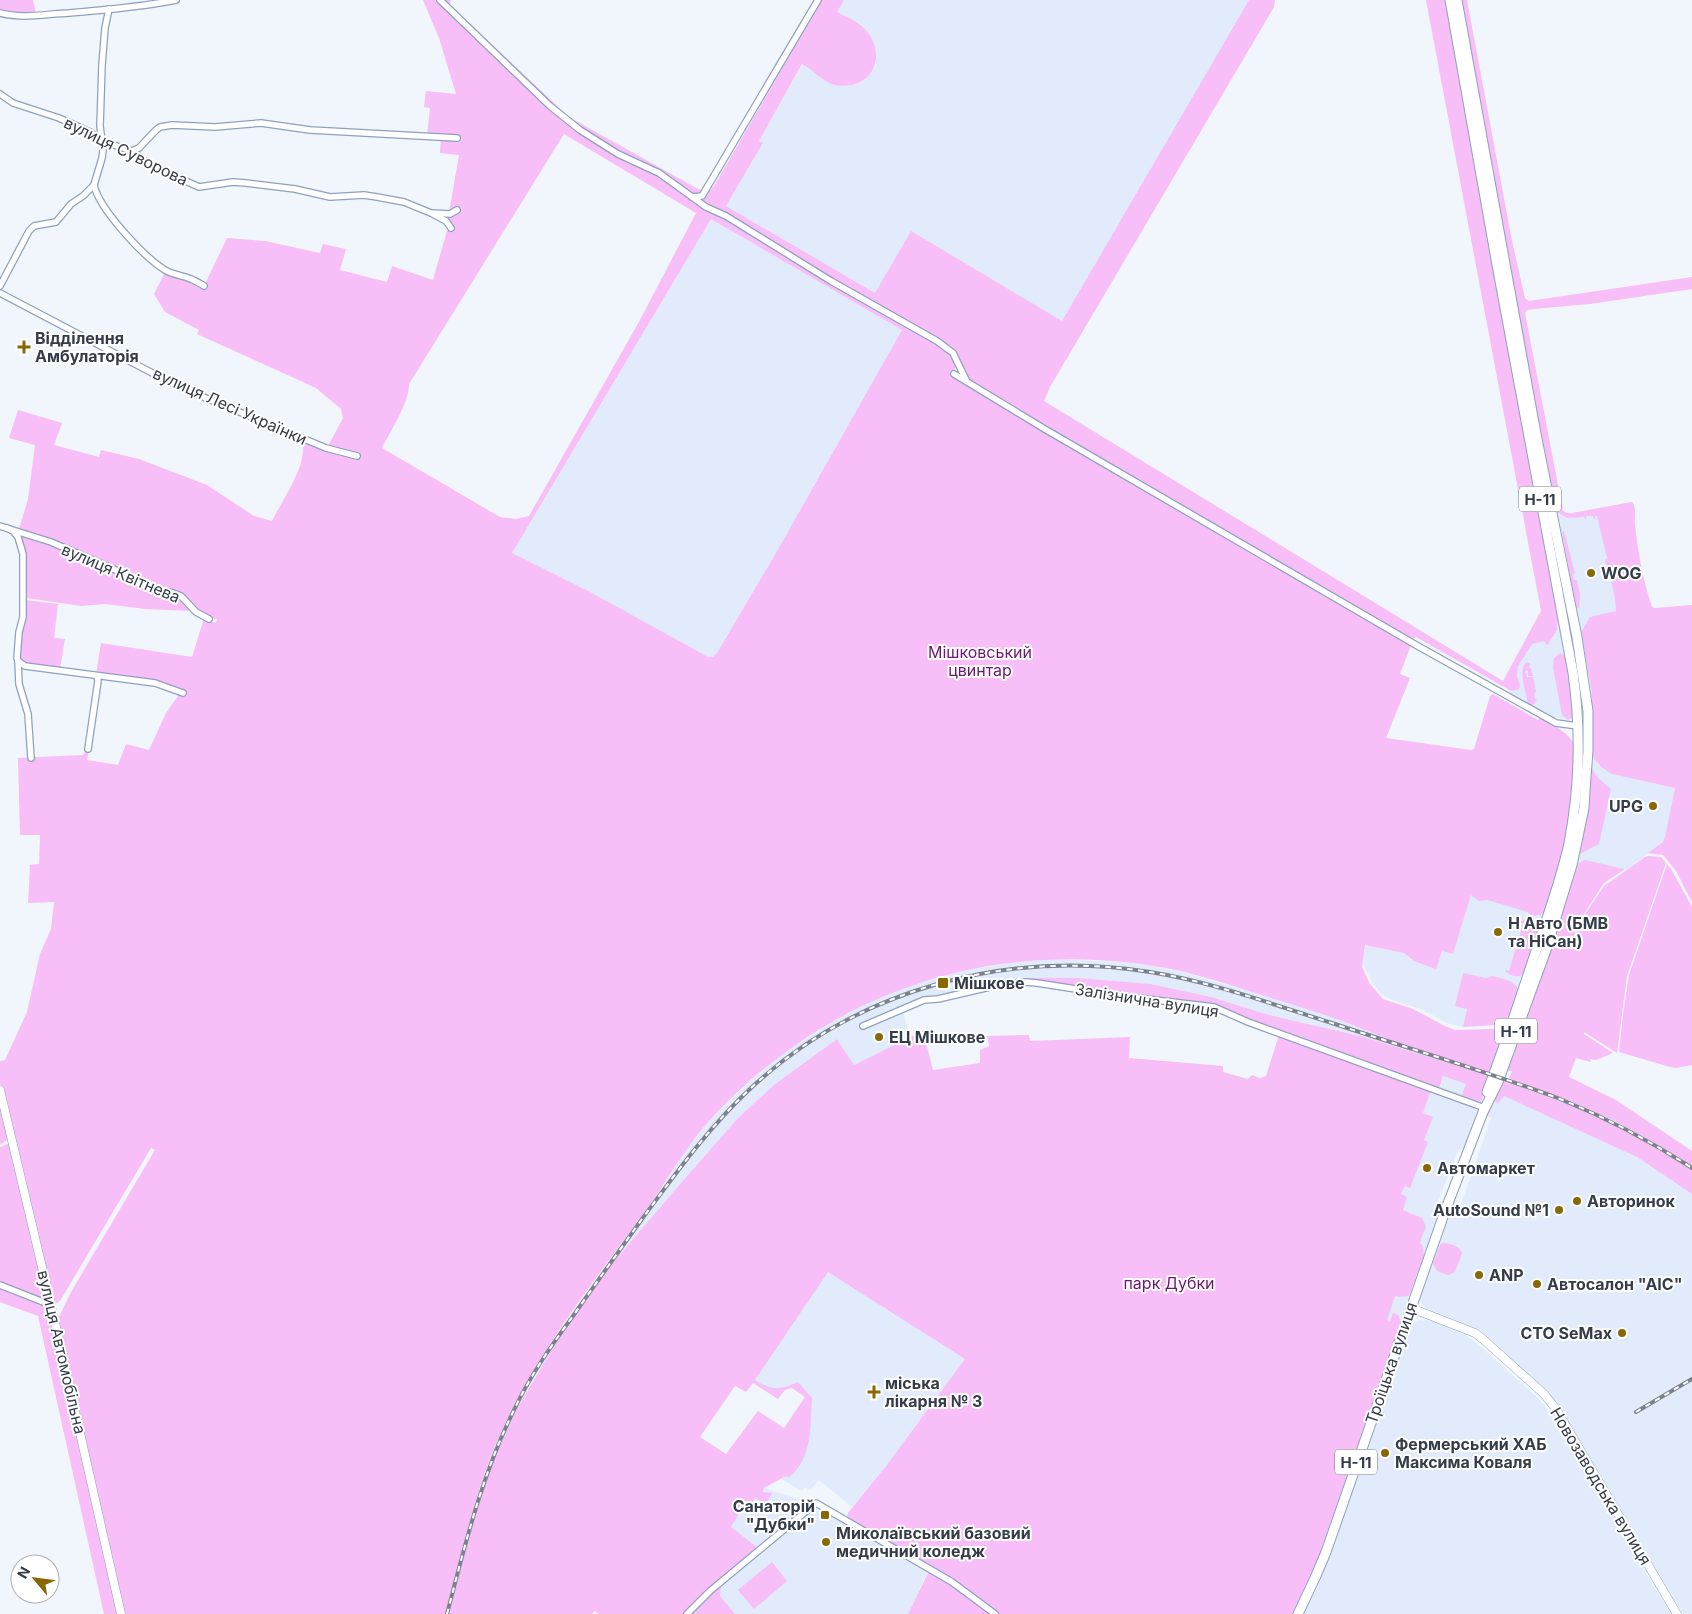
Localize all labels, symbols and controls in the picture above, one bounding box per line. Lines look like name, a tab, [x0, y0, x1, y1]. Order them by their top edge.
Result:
street label: вулиця Суворова	[61, 112, 191, 190]
place label: Відділення Амбулаторія	[35, 328, 139, 366]
marker: Відділення Амбулаторія	[17, 340, 31, 354]
street label: вулиця Лесі Українки	[150, 363, 310, 449]
road number: Н-11	[1519, 486, 1561, 512]
street label: вулиця Квітнева	[59, 539, 183, 607]
place label: WOG	[1601, 563, 1642, 583]
marker: WOG	[1585, 567, 1597, 579]
park label: Мішковський цвинтар	[928, 642, 1032, 680]
place label: UPG	[1609, 796, 1643, 816]
marker: UPG	[1647, 800, 1659, 812]
place label: Н Авто (БМВ та НіСан)	[1508, 913, 1608, 951]
marker: Н Авто (БМВ та НіСан)	[1492, 926, 1504, 938]
place label: Мішкове	[954, 973, 1025, 993]
marker: Мішкове	[936, 976, 950, 990]
street label: Залізнична вулиця	[1074, 979, 1220, 1021]
road number: Н-11	[1495, 1018, 1537, 1044]
place label: ЕЦ Мішкове	[889, 1027, 985, 1047]
marker: ЕЦ Мішкове	[873, 1031, 885, 1043]
place label: Автомаркет	[1437, 1158, 1535, 1178]
marker: Автомаркет	[1421, 1162, 1433, 1174]
place label: Авторинок	[1587, 1191, 1676, 1211]
marker: Авторинок	[1571, 1195, 1583, 1207]
place label: AutoSound №1	[1433, 1200, 1549, 1220]
marker: AutoSound №1	[1553, 1204, 1565, 1216]
place label: ANP	[1489, 1265, 1524, 1285]
street label: вулиця Автомобільна	[33, 1268, 91, 1436]
marker: ANP	[1473, 1269, 1485, 1281]
park label: парк Дубки	[1123, 1273, 1215, 1293]
place label: Автосалон "АІС"	[1547, 1274, 1683, 1294]
marker: Автосалон "АІС"	[1531, 1278, 1543, 1290]
street label: Троїцька вулиця	[1361, 1299, 1421, 1427]
place label: СТО SeMax	[1520, 1323, 1612, 1343]
marker: СТО SeMax	[1616, 1327, 1628, 1339]
place label: міська лікарня № 3	[885, 1373, 982, 1411]
marker: міська лікарня № 3	[867, 1385, 881, 1399]
street label: Новозаводська вулиця	[1546, 1404, 1656, 1568]
place label: Фермерський ХАБ Максима Коваля	[1395, 1434, 1547, 1472]
marker: Фермерський ХАБ Максима Коваля	[1379, 1447, 1391, 1459]
road number: Н-11	[1335, 1450, 1377, 1474]
place label: Санаторій "Дубки"	[733, 1496, 815, 1534]
marker: Санаторій "Дубки"	[819, 1509, 831, 1521]
place label: Миколаївський базовий медичний коледж	[836, 1523, 1031, 1561]
marker: Миколаївський базовий медичний коледж	[820, 1536, 832, 1548]
north arrow	[10, 1554, 60, 1604]
text: N	[13, 1564, 33, 1581]

